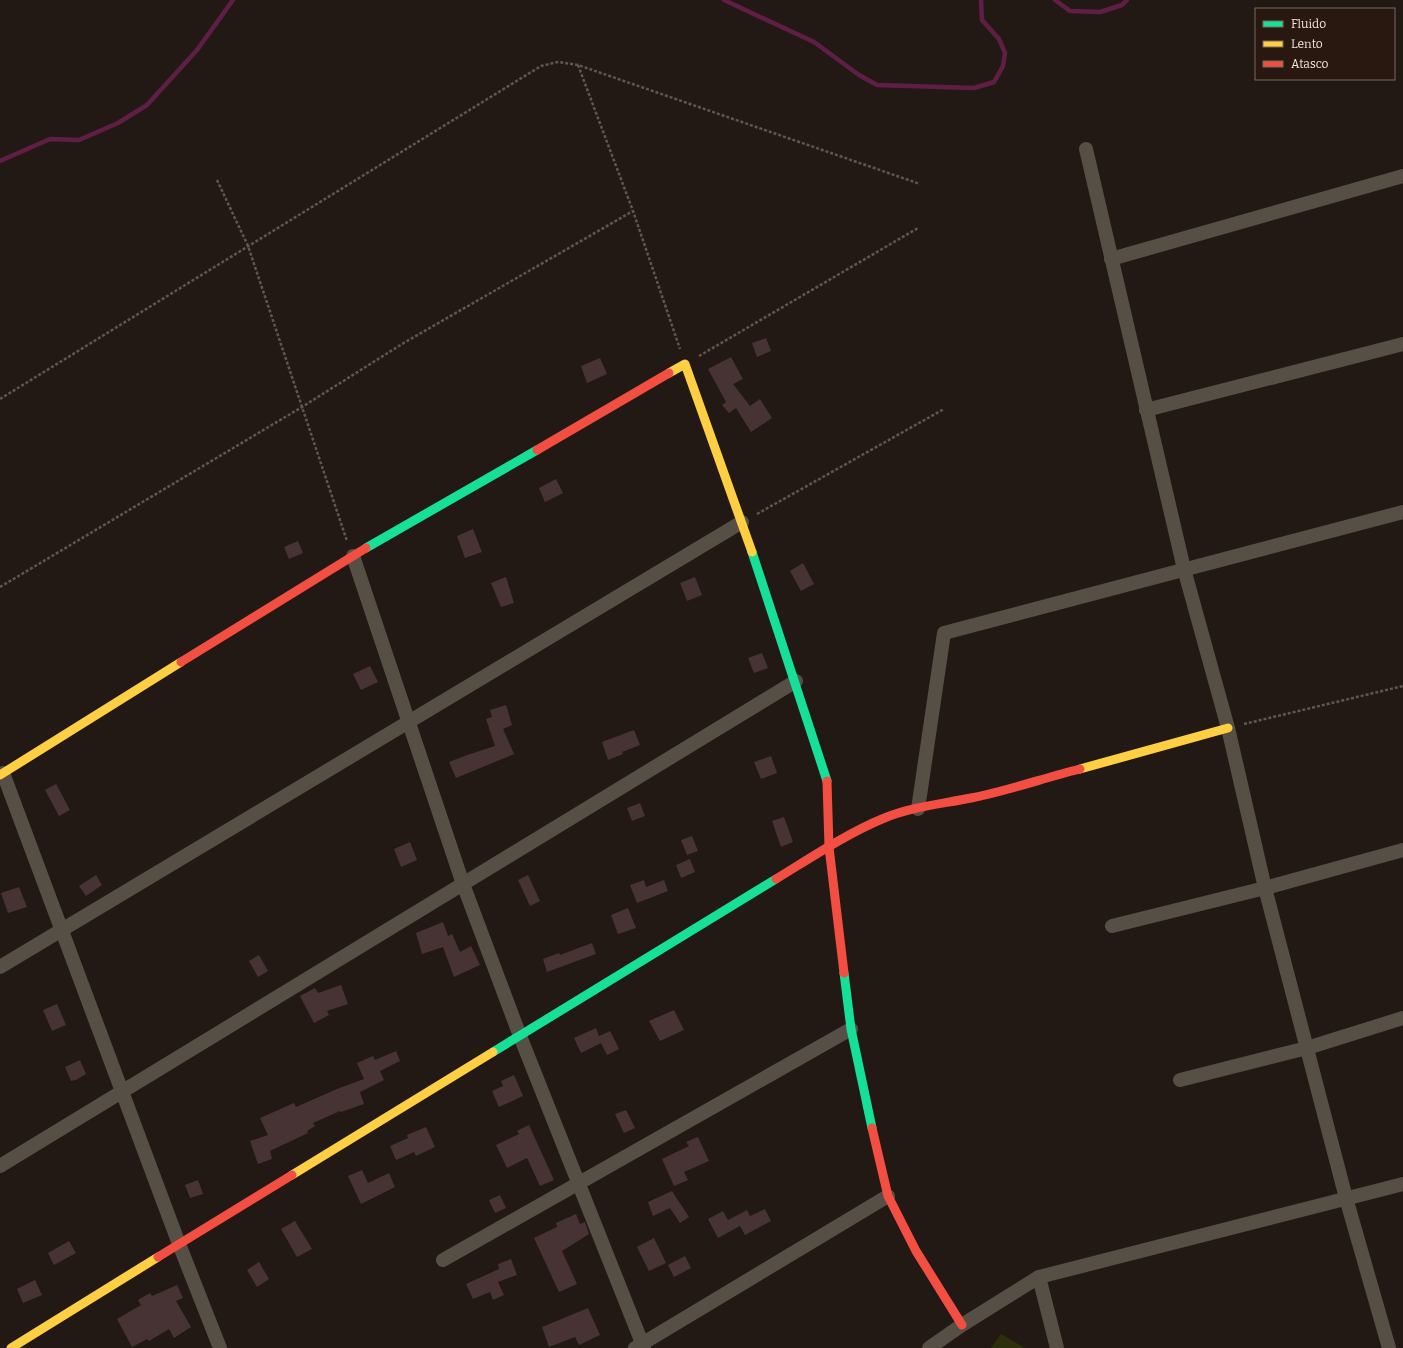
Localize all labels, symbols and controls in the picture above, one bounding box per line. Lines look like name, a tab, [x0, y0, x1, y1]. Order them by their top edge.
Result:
legend	[1255, 8, 1395, 80]
text: Fluido	[1291, 17, 1326, 31]
text: Lento	[1291, 37, 1323, 51]
text: Atasco	[1291, 57, 1329, 71]

